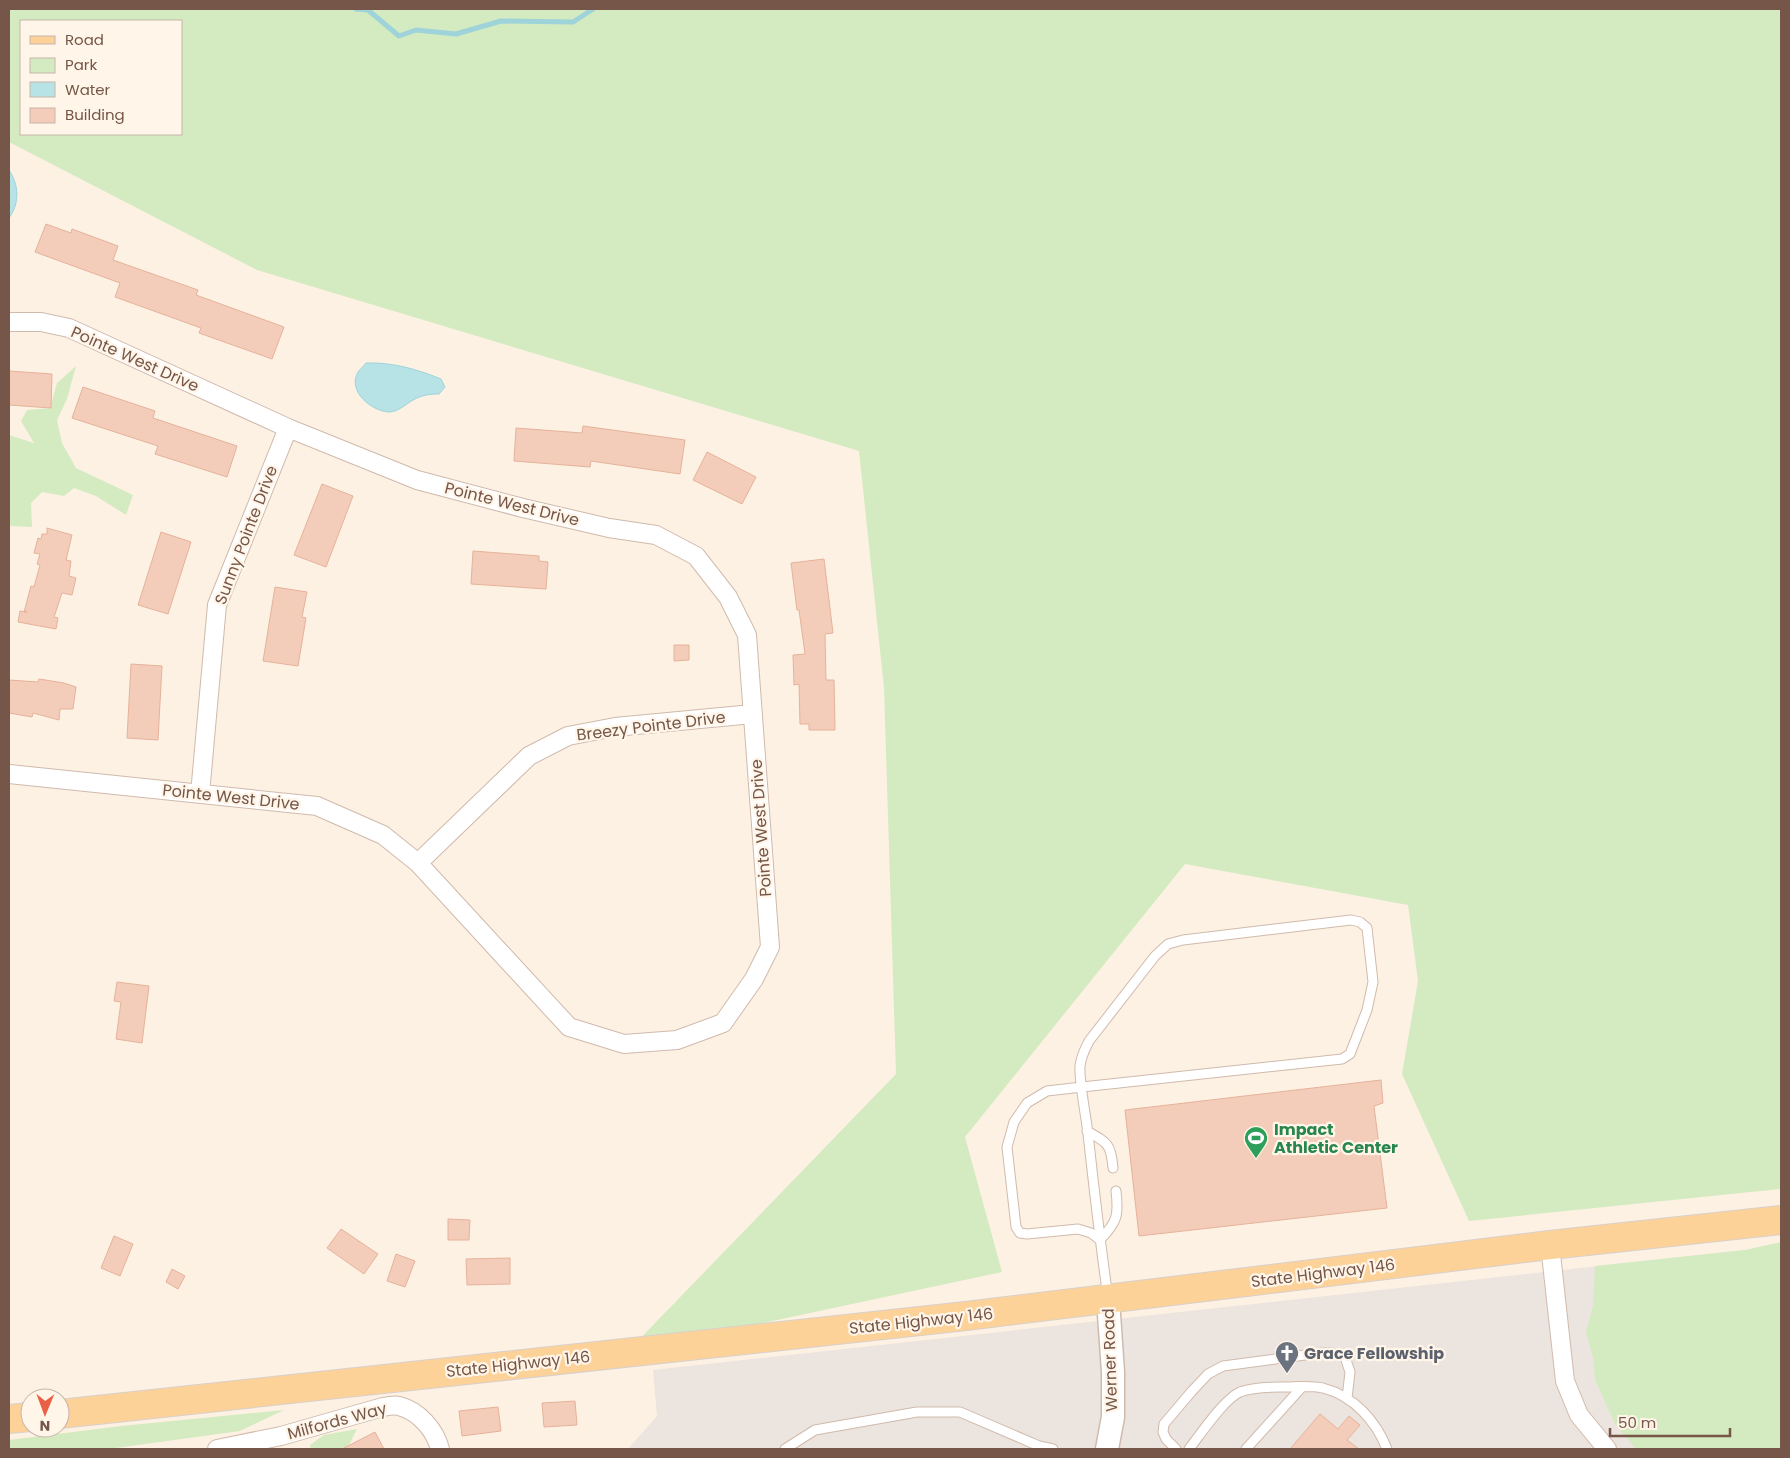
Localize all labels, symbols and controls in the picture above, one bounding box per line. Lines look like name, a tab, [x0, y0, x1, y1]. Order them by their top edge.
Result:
legend	[20, 20, 182, 135]
text: Road	[65, 29, 104, 50]
text: Park	[65, 54, 97, 75]
text: Water	[65, 79, 111, 100]
text: Building	[65, 104, 125, 125]
street label: Pointe West Drive	[67, 320, 203, 398]
street label: Sunny Pointe Drive	[209, 462, 283, 608]
street label: Pointe West Drive	[442, 476, 582, 532]
street label: Breezy Pointe Drive	[575, 705, 727, 747]
street label: Pointe West Drive	[745, 758, 777, 898]
street label: Pointe West Drive	[161, 778, 301, 816]
place label: Impact Athletic Center	[1274, 1118, 1398, 1159]
sports icon: Impact Athletic Center	[1243, 1125, 1269, 1159]
street label: State Highway 146	[1250, 1253, 1396, 1293]
street label: State Highway 146	[848, 1302, 994, 1340]
street label: Werner Road	[1097, 1308, 1123, 1412]
church icon: Grace Fellowship	[1274, 1340, 1300, 1374]
place label: Grace Fellowship	[1304, 1342, 1444, 1365]
street label: State Highway 146	[445, 1345, 591, 1383]
north arrow	[20, 1388, 70, 1438]
street label: Milfords Way	[285, 1397, 389, 1445]
scale bar	[1610, 1406, 1730, 1438]
text: 50 m	[1618, 1412, 1656, 1433]
text: N	[39, 1416, 50, 1436]

